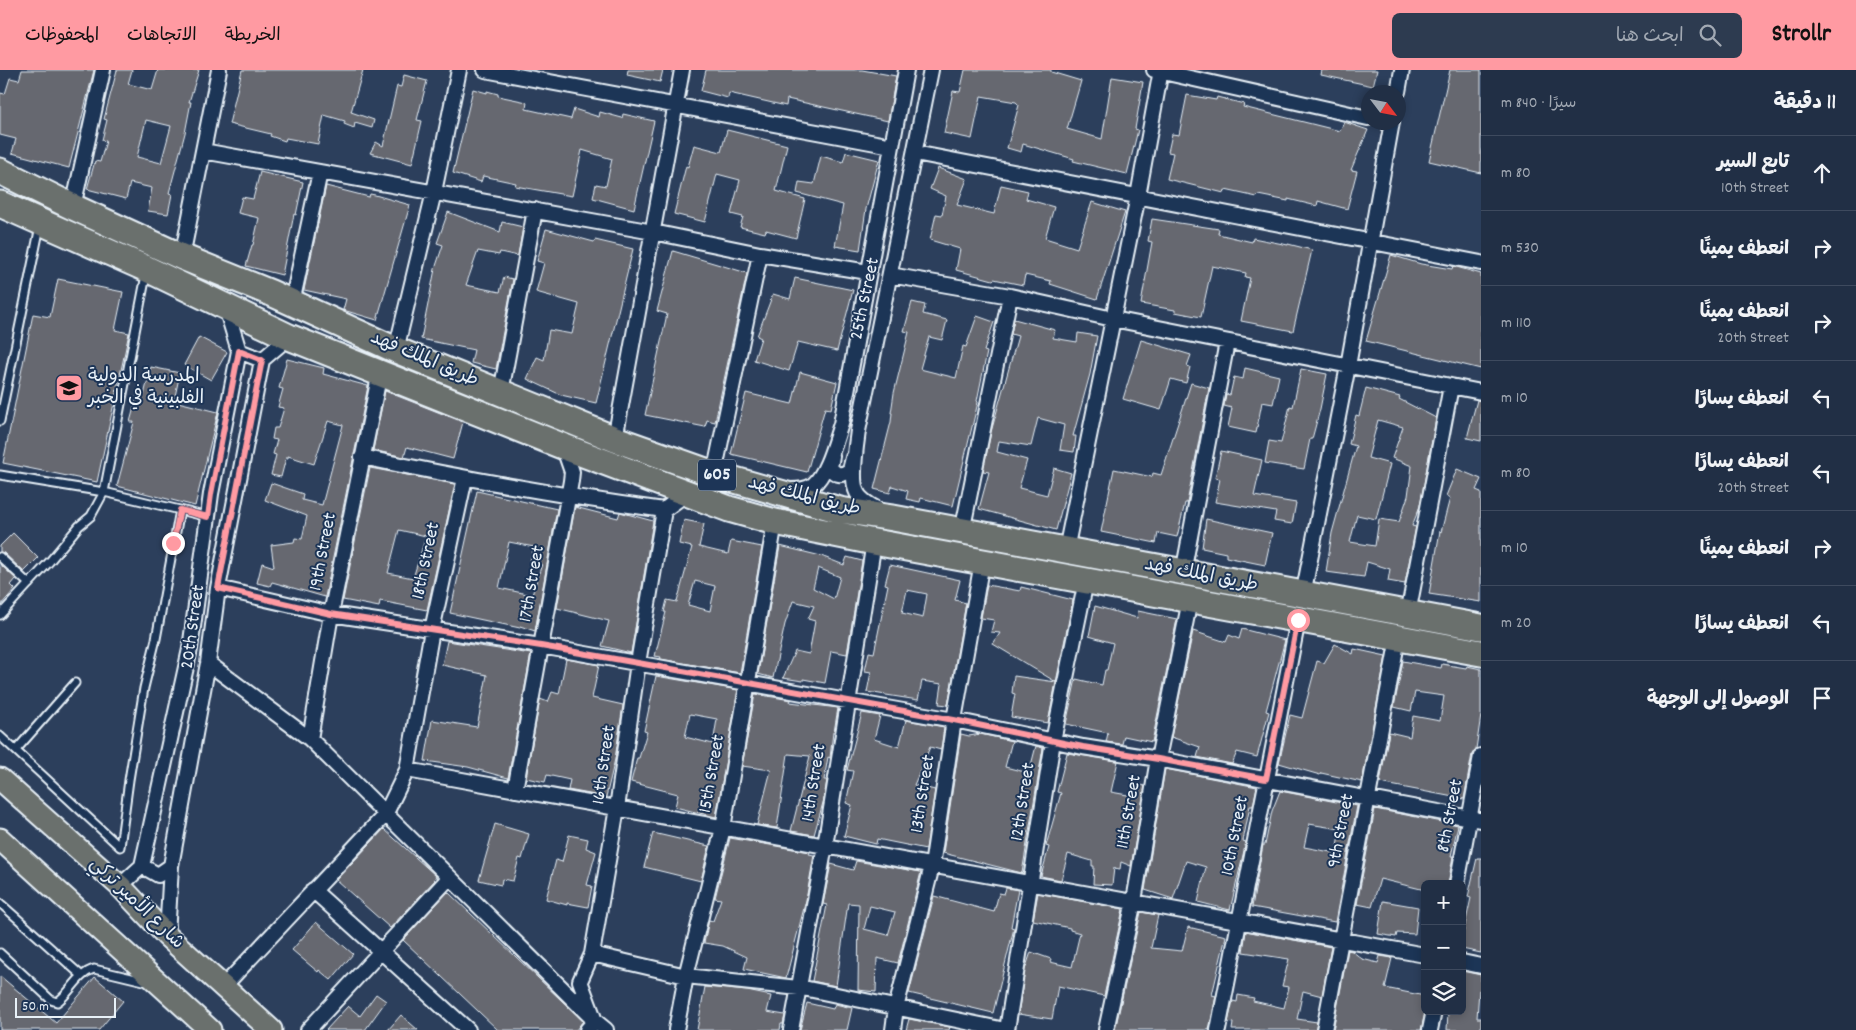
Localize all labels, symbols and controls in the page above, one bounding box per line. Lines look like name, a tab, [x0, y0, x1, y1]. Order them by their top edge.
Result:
search box	[1392, 13, 1742, 58]
text: Strollr	[1772, 18, 1831, 52]
icon: search	[1696, 21, 1724, 49]
text: المحفوظات	[25, 24, 99, 49]
text: الاتجاهات	[127, 24, 197, 49]
text: الخريطة	[225, 24, 281, 49]
text: ابحث هنا	[1616, 24, 1684, 51]
north arrow	[1361, 85, 1406, 130]
text: 11 دقيقة	[1774, 89, 1836, 119]
text: سيرًا · 840 m	[1501, 92, 1576, 115]
text: تابع السير	[1717, 150, 1789, 177]
icon: ahead	[1808, 159, 1836, 187]
text: 80 m	[1501, 162, 1531, 185]
text: 10th Street	[1721, 177, 1789, 200]
icon: right	[1808, 234, 1836, 262]
text: 530 m	[1501, 237, 1539, 260]
text: انعطف يمينًا	[1700, 237, 1789, 264]
street label: 25th Street	[844, 255, 888, 343]
text: انعطف يمينًا	[1700, 300, 1789, 327]
icon: right	[1808, 309, 1836, 337]
text: 110 m	[1501, 312, 1531, 335]
street label: طريق الملك فهد	[366, 325, 482, 395]
text: 20th Street	[1718, 327, 1789, 350]
place label: المدرسة الدولية الفلبينية في الخبر	[86, 364, 204, 413]
school or university icon: المدرسة الدولية الفلبينية في الخبر	[54, 373, 84, 403]
icon: left	[1808, 384, 1836, 412]
text: 10 m	[1501, 387, 1528, 410]
text: انعطف يسارًا	[1695, 387, 1789, 414]
text: انعطف يسارًا	[1695, 450, 1789, 477]
icon: left	[1808, 459, 1836, 487]
road number: 605	[698, 460, 736, 490]
text: 80 m	[1501, 462, 1531, 485]
street label: طريق الملك فهد	[745, 470, 863, 524]
text: 20th Street	[1718, 477, 1789, 500]
street label: 19th Street	[303, 511, 345, 593]
street label: 18th Street	[406, 520, 448, 602]
route end	[162, 532, 185, 555]
icon: right	[1808, 534, 1836, 562]
text: 10 m	[1501, 537, 1528, 560]
text: انعطف يمينًا	[1700, 537, 1789, 564]
street label: 17th Street	[513, 543, 553, 625]
street label: طريق الملك فهد	[1142, 552, 1260, 600]
street label: 20th Street	[175, 583, 213, 671]
route start	[1287, 609, 1310, 632]
icon: left	[1808, 609, 1836, 637]
text: 20 m	[1501, 612, 1531, 635]
text: انعطف يسارًا	[1695, 612, 1789, 639]
icon: arrive	[1808, 684, 1836, 712]
text: الوصول إلى الوجهة	[1647, 687, 1789, 714]
street label: 16th Street	[586, 724, 624, 806]
street label: 15th Street	[693, 733, 733, 815]
street label: 14th Street	[796, 742, 834, 824]
street label: 13th Street	[904, 753, 944, 835]
street label: 12th Street	[1005, 761, 1043, 843]
street label: 11th Street	[1110, 773, 1150, 851]
street label: 8th Street	[1431, 777, 1471, 855]
street label: 9th Street	[1322, 792, 1362, 870]
street label: 10th Street	[1215, 794, 1257, 878]
street label: شارع الأمير تركي	[82, 850, 191, 956]
map controls	[1421, 880, 1466, 1015]
button: +	[1421, 880, 1466, 925]
button: −	[1421, 925, 1466, 970]
button: layers	[1421, 970, 1466, 1015]
scale bar	[15, 995, 116, 1018]
text: 50 m	[22, 997, 49, 1017]

